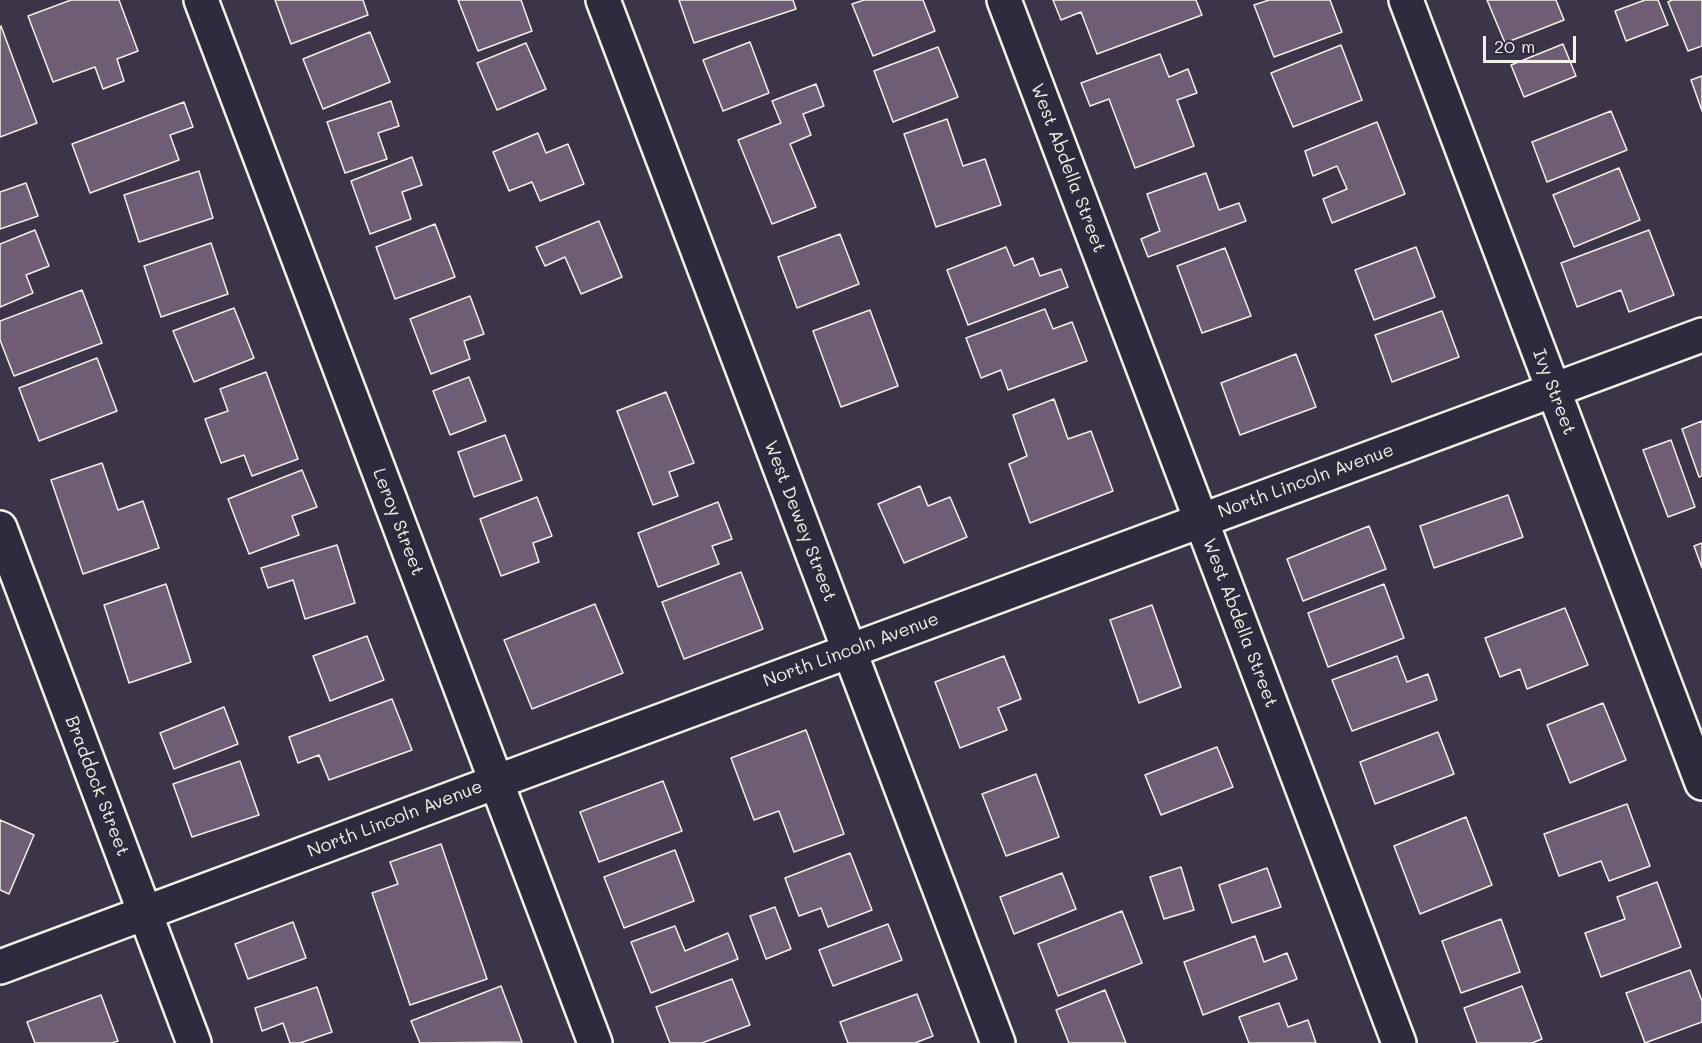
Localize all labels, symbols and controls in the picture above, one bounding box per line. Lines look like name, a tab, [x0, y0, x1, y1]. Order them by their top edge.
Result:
scale bar	[1486, 24, 1579, 62]
text: 20 m	[1494, 34, 1535, 58]
street label: West Abdella Street	[1026, 81, 1110, 255]
street label: Ivy Street	[1528, 346, 1580, 438]
street label: West Dewey Street	[759, 438, 841, 604]
street label: North Lincoln Avenue	[1215, 439, 1397, 523]
street label: Leroy Street	[368, 465, 428, 579]
street label: West Abdella Street	[1198, 536, 1282, 710]
street label: North Lincoln Avenue	[760, 608, 942, 692]
street label: Braddock Street	[60, 713, 134, 859]
street label: North Lincoln Avenue	[305, 776, 485, 862]

